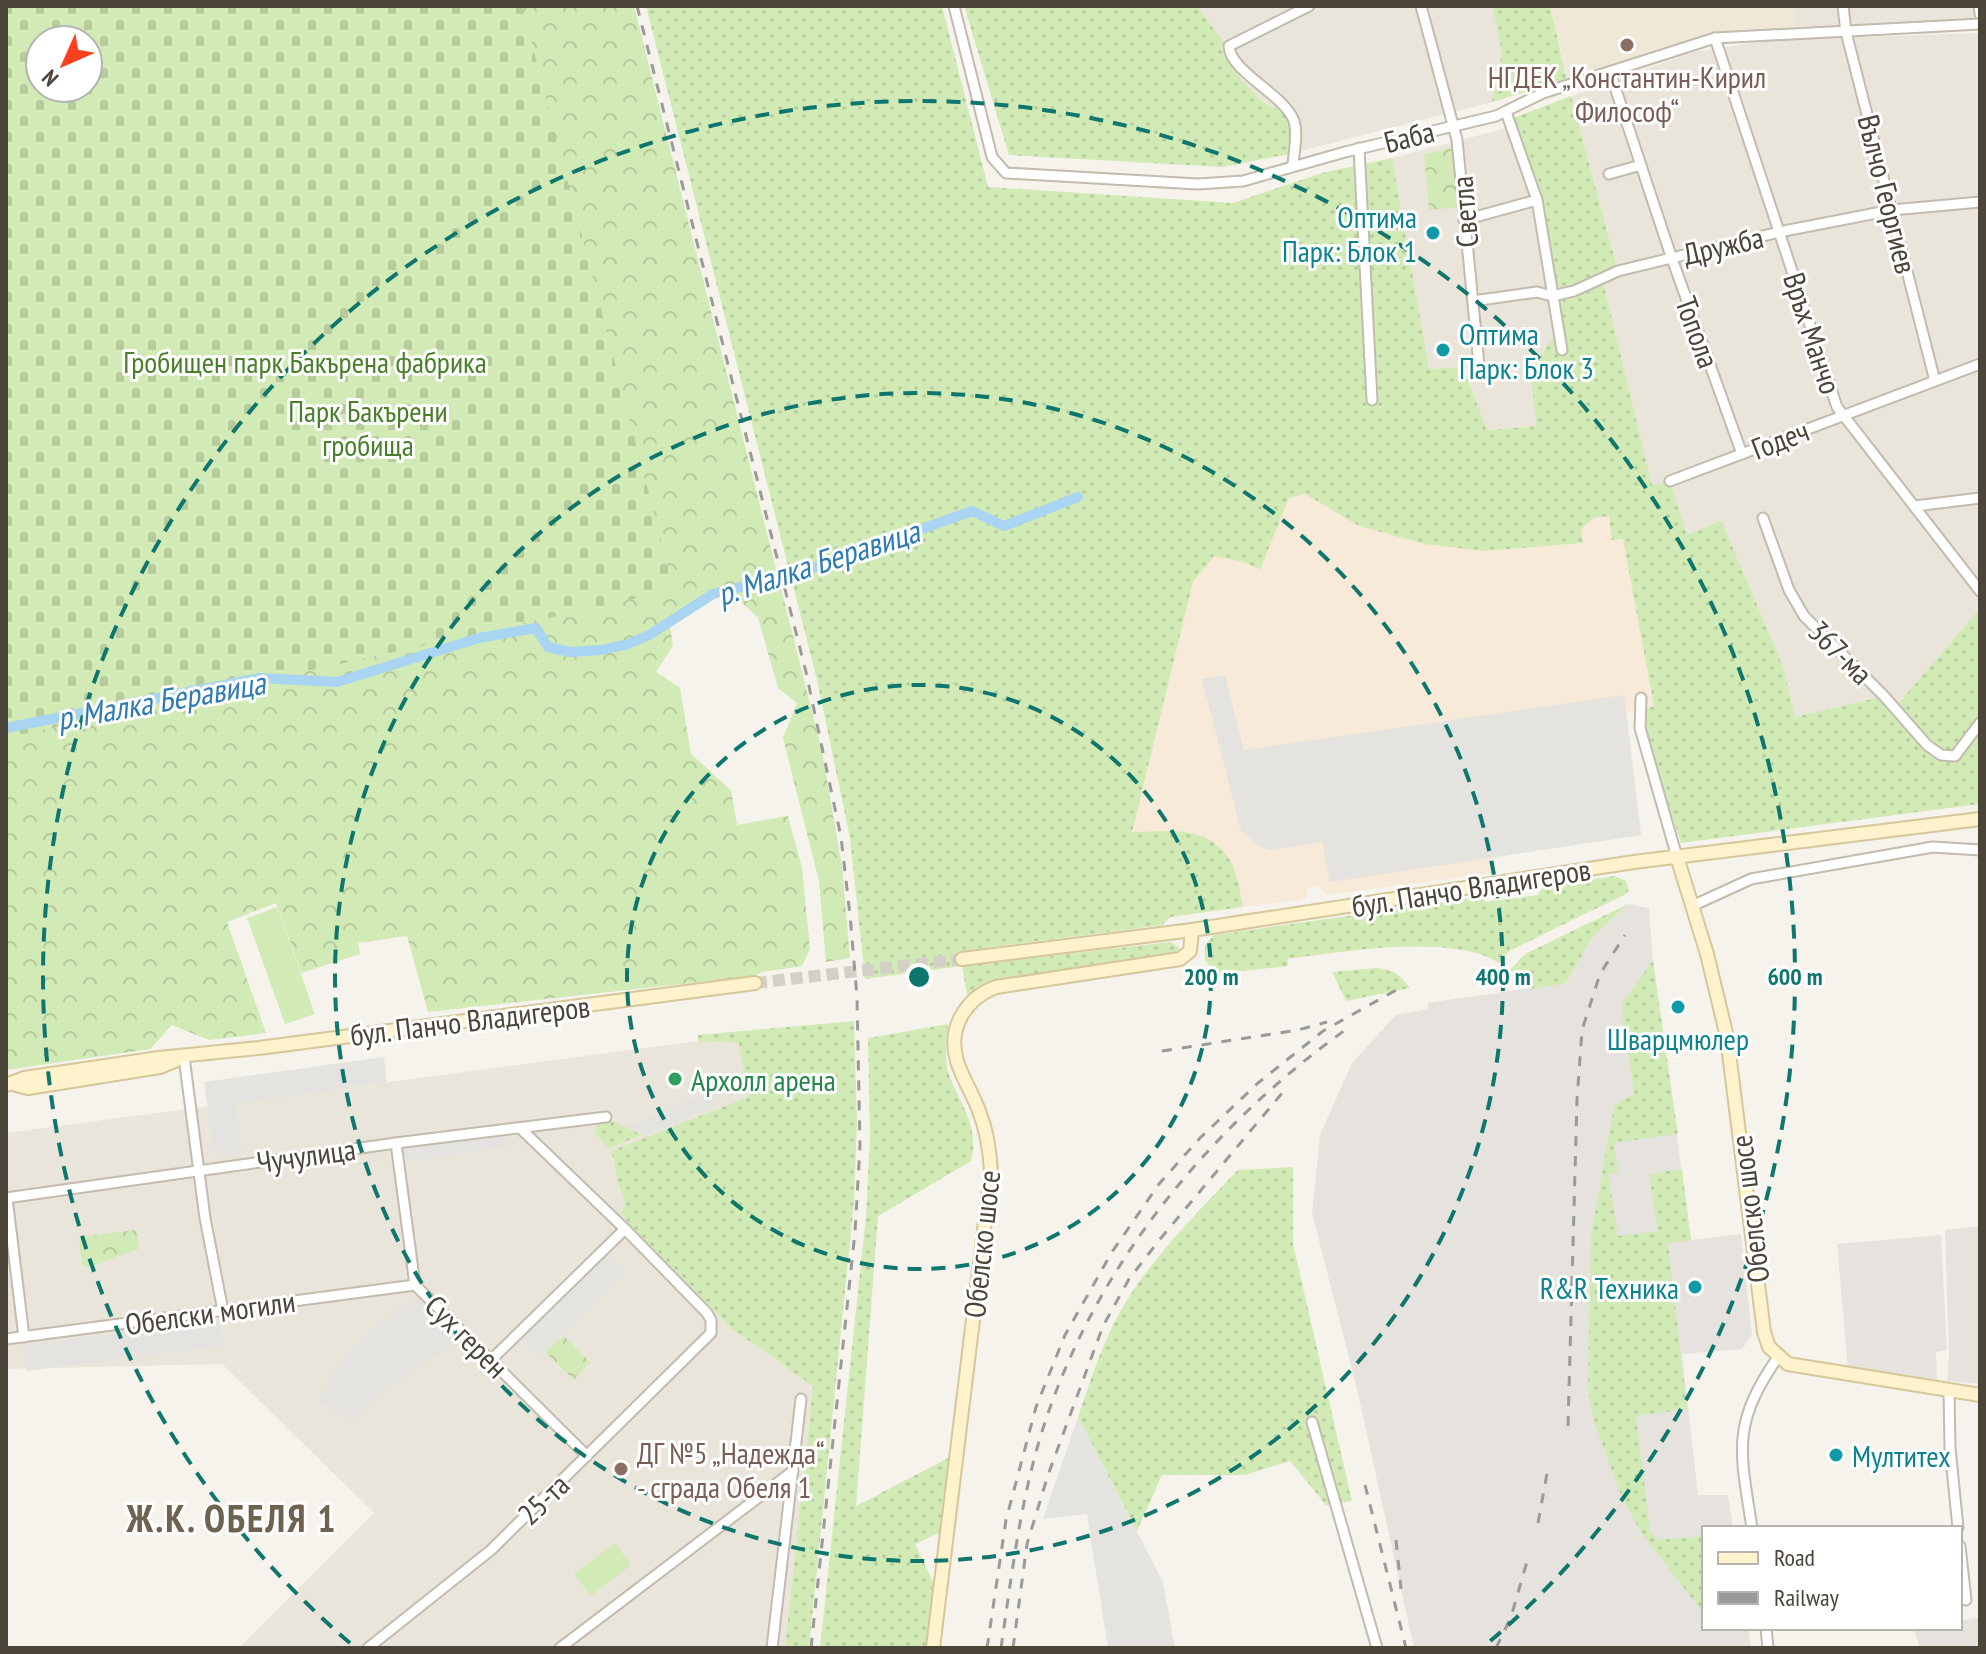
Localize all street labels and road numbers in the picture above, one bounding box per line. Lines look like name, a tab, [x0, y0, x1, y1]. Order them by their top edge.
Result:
street label: Баба	[1380, 111, 1438, 161]
street label: Вълчо Георгиев	[1849, 111, 1927, 277]
street label: Светла	[1441, 175, 1487, 249]
street label: Дружба	[1679, 217, 1767, 273]
street label: Връх Манчо	[1775, 267, 1851, 399]
street label: Топола	[1667, 291, 1729, 373]
street label: Годеч	[1746, 410, 1814, 468]
street label: 367-ма	[1801, 612, 1881, 692]
street label: бул. Панчо Владигеров	[1349, 849, 1593, 925]
street label: бул. Панчо Владигеров	[348, 986, 592, 1054]
street label: Чучулица	[254, 1129, 358, 1181]
street label: Обелско шосе	[1721, 1133, 1777, 1285]
street label: Обелско шосе	[954, 1168, 1008, 1320]
street label: Обелски могили	[122, 1281, 298, 1343]
street label: Сух герен	[417, 1286, 517, 1386]
street label: 25-та	[509, 1465, 577, 1533]

